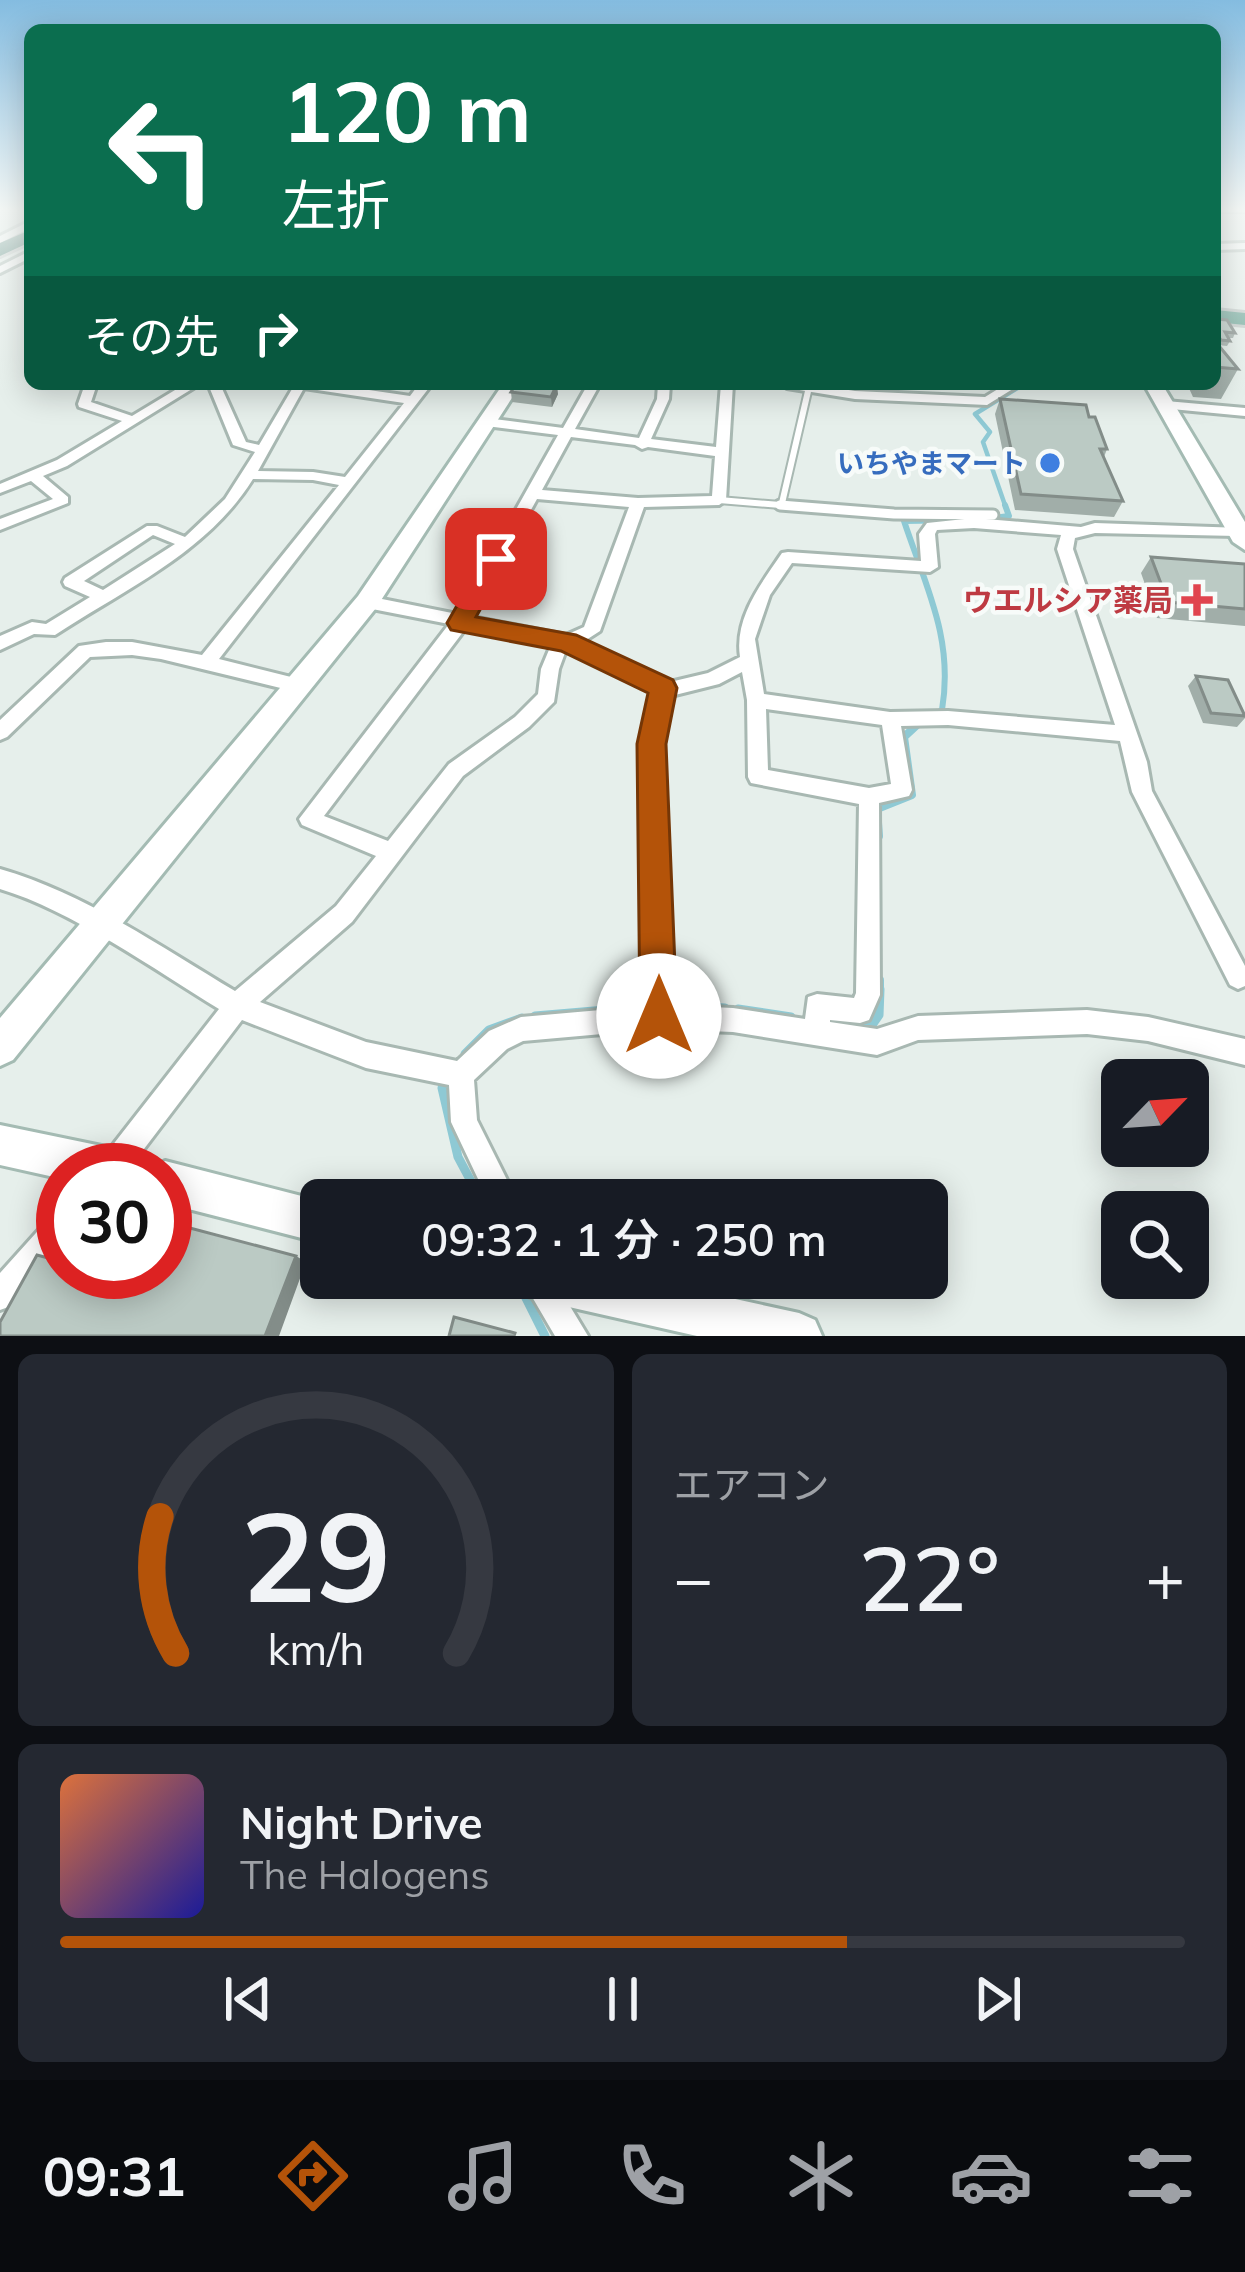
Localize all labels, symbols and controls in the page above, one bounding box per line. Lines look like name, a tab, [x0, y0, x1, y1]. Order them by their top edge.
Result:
text: 120 m	[282, 58, 532, 163]
icon: left	[84, 72, 240, 228]
text: 左折	[282, 171, 390, 239]
icon: right	[243, 300, 309, 366]
text: その先	[84, 308, 219, 364]
place label: いちやまマート	[837, 446, 1026, 480]
marker: いちやまマート	[1037, 450, 1063, 476]
pin	[445, 508, 547, 610]
icon: arrive	[463, 526, 529, 592]
place label: ウエルシア薬局	[963, 581, 1173, 619]
marker: ウエルシア薬局	[1184, 587, 1210, 613]
position arrow	[596, 953, 722, 1079]
north arrow	[1101, 1059, 1209, 1167]
map controls	[1101, 1059, 1209, 1299]
speed limit sign: 30	[36, 1143, 192, 1299]
button: search	[1101, 1191, 1209, 1299]
text: 09:32 · 1 分 · 250 m	[421, 1211, 827, 1267]
text: エアコン	[674, 1460, 830, 1509]
text: 29	[241, 1477, 391, 1633]
text: 22°	[858, 1521, 1000, 1634]
text: −	[674, 1536, 713, 1619]
text: +	[1145, 1536, 1185, 1619]
text: km/h	[267, 1622, 364, 1676]
text: Night Drive	[240, 1794, 483, 1850]
text: The Halogens	[240, 1850, 490, 1899]
icon: previous	[215, 1966, 281, 2032]
icon: pause	[590, 1966, 656, 2032]
icon: next	[965, 1966, 1031, 2032]
icon: directions	[271, 2134, 355, 2218]
icon: music	[441, 2134, 525, 2218]
icon: phone	[610, 2134, 694, 2218]
icon: climate	[779, 2134, 863, 2218]
icon: car	[949, 2134, 1033, 2218]
icon: filters	[1118, 2134, 1202, 2218]
text: 09:31	[43, 2142, 186, 2210]

